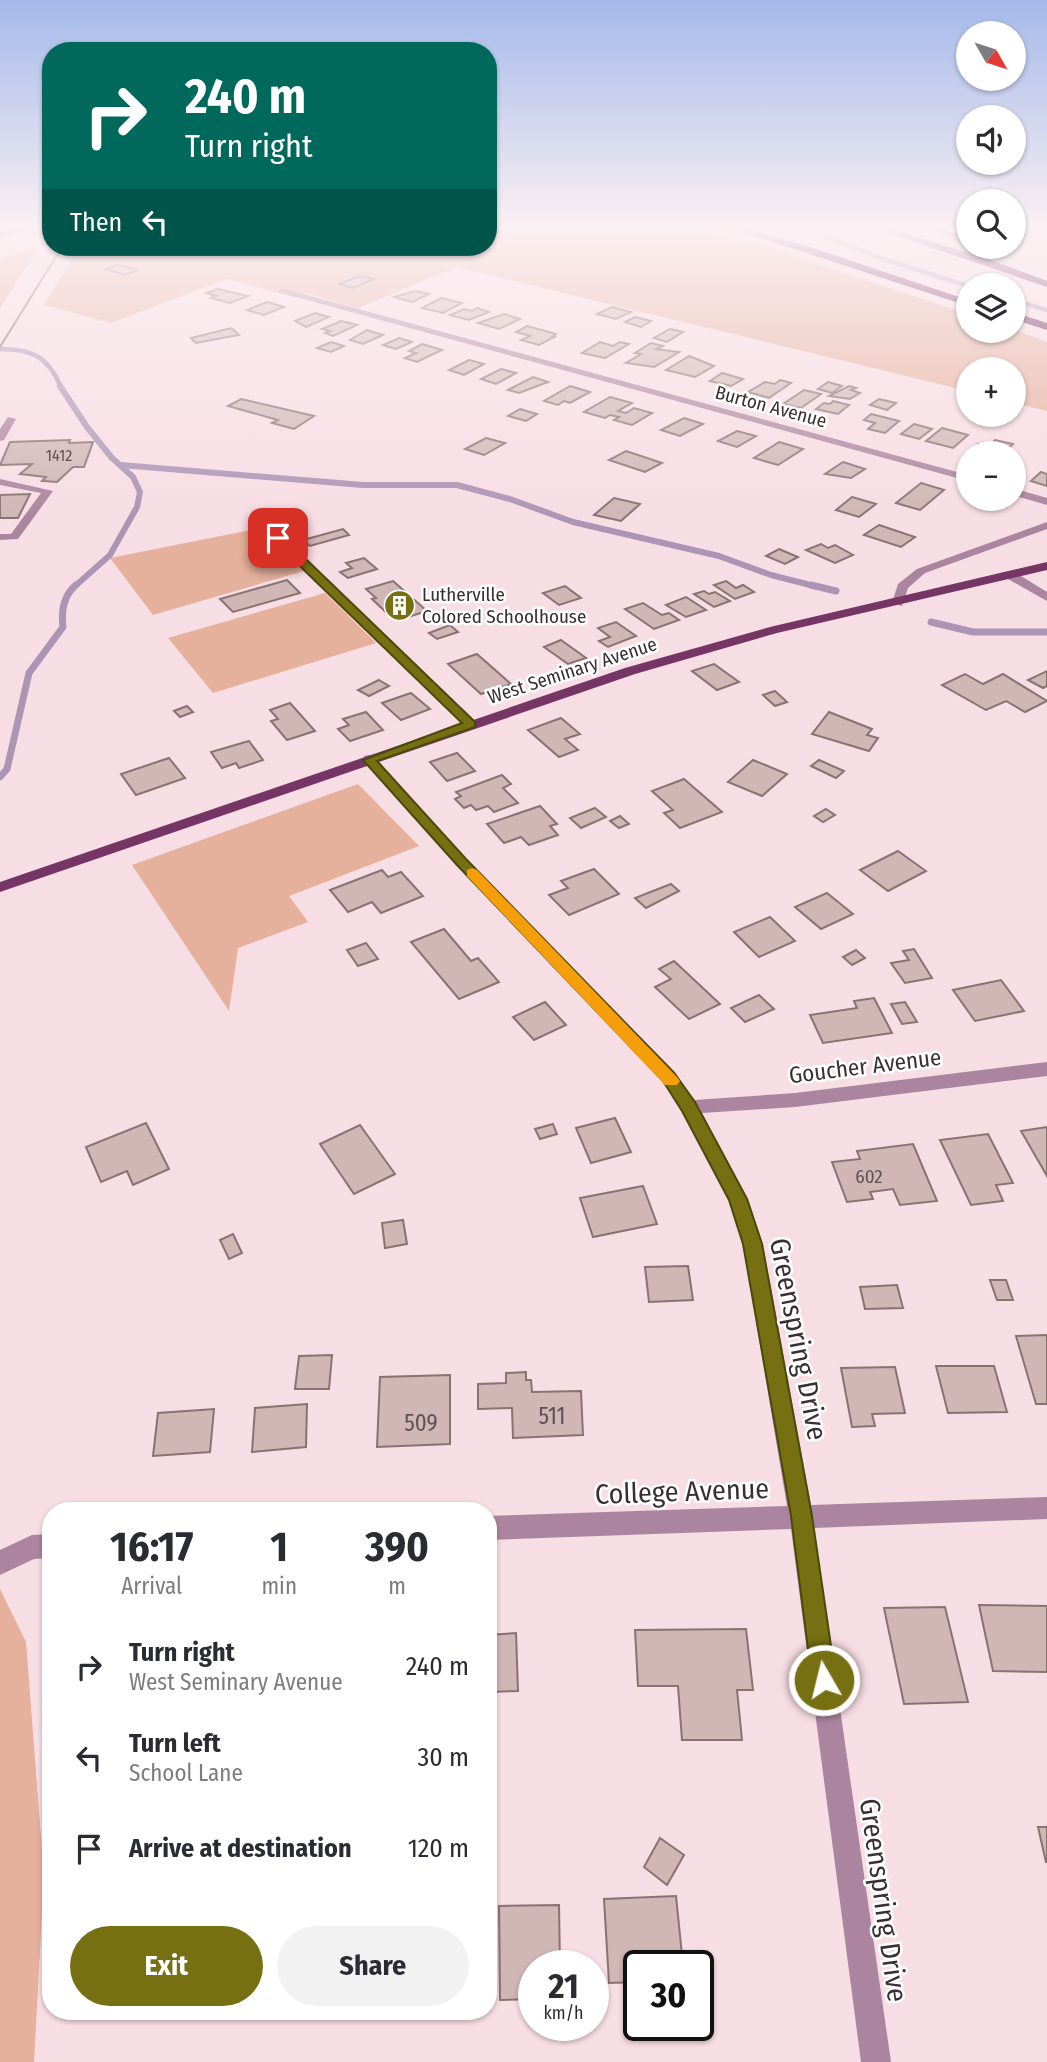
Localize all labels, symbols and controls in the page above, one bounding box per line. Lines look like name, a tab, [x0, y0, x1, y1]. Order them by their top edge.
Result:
north arrow	[956, 21, 1026, 91]
map controls	[956, 21, 1026, 511]
text: 240 m	[185, 67, 306, 126]
icon: right	[70, 70, 161, 161]
button: sound	[956, 105, 1026, 175]
text: Turn right	[185, 127, 312, 165]
button: search	[956, 189, 1026, 259]
icon: left	[136, 203, 174, 241]
text: Then	[70, 207, 122, 238]
button: layers	[956, 273, 1026, 343]
button: +	[956, 357, 1026, 427]
street label: Burton Avenue	[713, 381, 829, 432]
button: −	[956, 441, 1026, 511]
house number: 1412	[46, 446, 72, 465]
pin	[248, 508, 308, 568]
icon: arrive	[259, 519, 297, 557]
place label: Lutherville Colored Schoolhouse	[422, 583, 586, 628]
building icon: Lutherville Colored Schoolhouse	[382, 588, 416, 622]
street label: West Seminary Avenue	[485, 632, 660, 709]
street label: Goucher Avenue	[787, 1043, 943, 1089]
house number: 602	[855, 1165, 883, 1188]
street label: Greenspring Drive	[763, 1235, 834, 1443]
house number: 511	[538, 1402, 566, 1430]
house number: 509	[404, 1409, 438, 1437]
street label: College Avenue	[594, 1472, 770, 1511]
text: 16:17	[110, 1522, 194, 1572]
text: 1	[270, 1522, 288, 1572]
text: 390	[365, 1522, 429, 1572]
text: Arrival	[121, 1572, 182, 1600]
text: min	[261, 1572, 297, 1600]
text: m	[388, 1572, 406, 1600]
text: Turn right	[129, 1637, 235, 1668]
position arrow	[787, 1643, 861, 1717]
icon: right	[70, 1648, 108, 1686]
text: 240 m	[406, 1651, 469, 1682]
text: West Seminary Avenue	[129, 1668, 343, 1696]
text: Turn left	[129, 1728, 221, 1759]
icon: left	[70, 1739, 108, 1777]
text: 30 m	[418, 1742, 469, 1773]
text: School Lane	[129, 1759, 243, 1787]
street label: Greenspring Drive	[853, 1796, 914, 2004]
icon: arrive	[70, 1830, 108, 1868]
text: Arrive at destination	[129, 1833, 352, 1864]
text: 120 m	[408, 1833, 469, 1864]
button: Exit	[70, 1926, 263, 2006]
button: Share	[277, 1926, 469, 2006]
speed limit sign: 30	[623, 1950, 714, 2041]
text: 21	[548, 1965, 579, 2007]
text: km/h	[543, 2002, 584, 2024]

